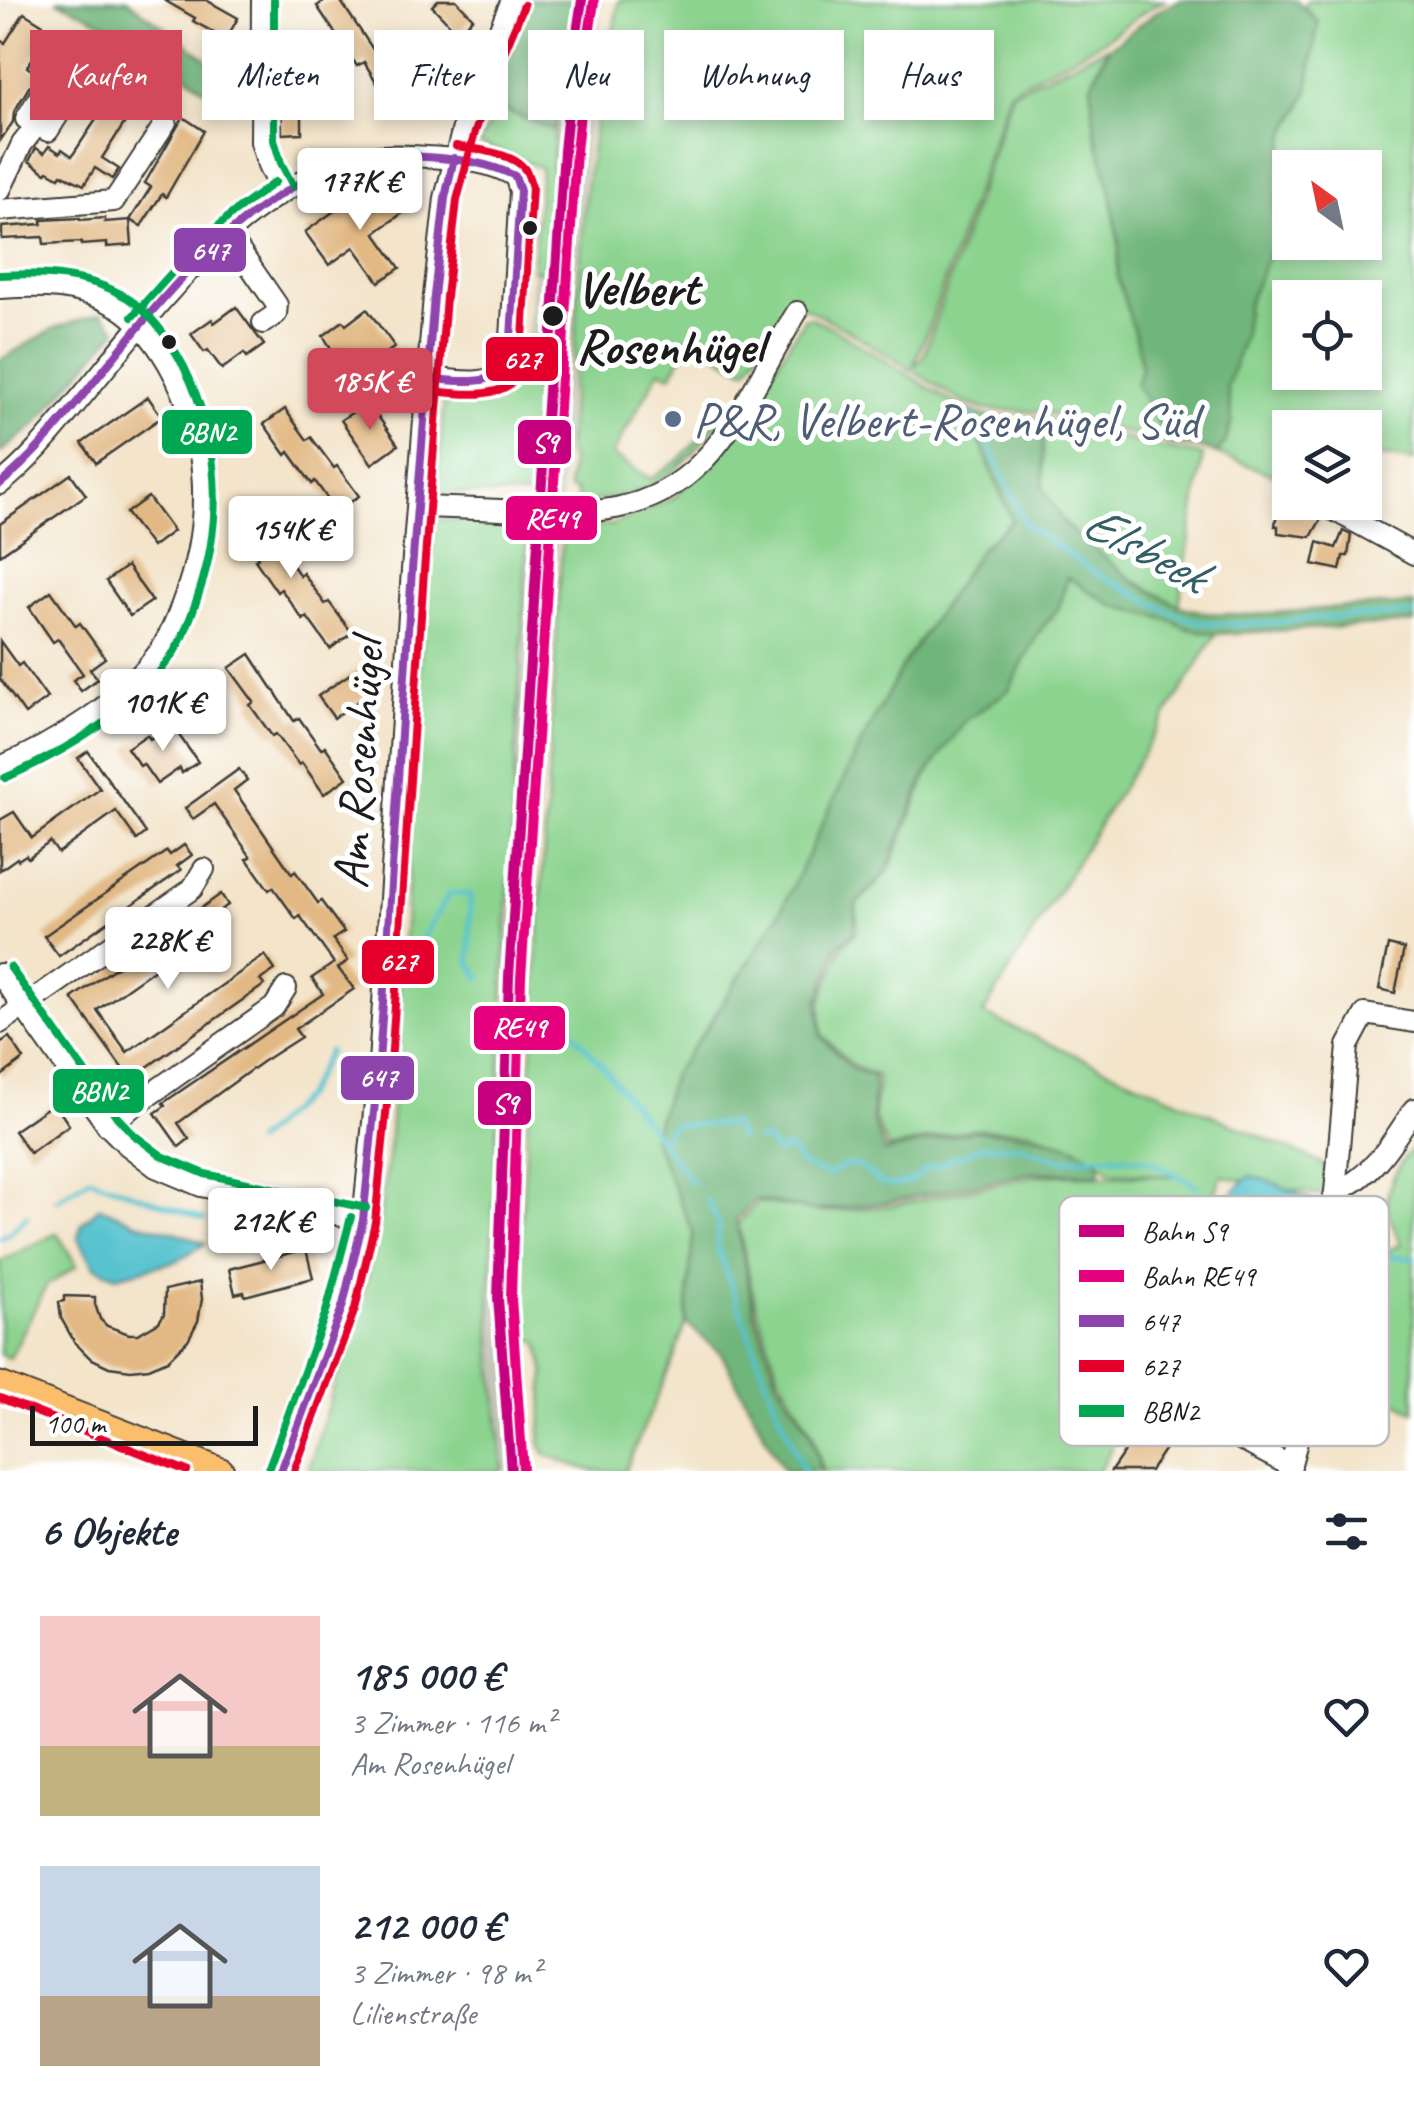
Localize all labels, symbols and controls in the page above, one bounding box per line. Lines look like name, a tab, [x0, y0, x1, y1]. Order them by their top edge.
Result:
chip: Kaufen	[30, 30, 182, 120]
chip: Mieten	[202, 30, 354, 120]
chip: Filter	[374, 30, 508, 120]
chip: Neu	[528, 30, 644, 120]
chip: Wohnung	[664, 30, 844, 120]
chip: Haus	[864, 30, 994, 120]
pin: 177K €	[279, 148, 441, 233]
north arrow	[1272, 150, 1382, 260]
map controls	[1272, 150, 1382, 520]
text: 177K €	[319, 160, 401, 201]
unlabelled marker	[520, 218, 540, 238]
line badge: 647	[172, 226, 248, 274]
text: 647	[191, 233, 232, 268]
place label: Velbert Rosenhügel	[576, 257, 772, 378]
button: locate	[1272, 280, 1382, 390]
marker: Velbert Rosenhügel	[540, 303, 566, 329]
unlabelled marker	[159, 332, 179, 352]
line badge: 627	[484, 335, 560, 383]
text: 627	[503, 342, 544, 377]
pin: 185K €	[289, 348, 451, 433]
text: 185K €	[329, 360, 411, 401]
place label: P&R, Velbert-Rosenhügel, Süd	[693, 389, 1206, 452]
line badge: BBN2	[160, 408, 254, 456]
marker: P&R, Velbert-Rosenhügel, Süd	[662, 408, 684, 430]
button: layers	[1272, 410, 1382, 520]
text: BBN2	[178, 415, 238, 450]
line badge: S9	[516, 418, 573, 466]
text: S9	[532, 425, 562, 460]
water label: Elsbeek	[1072, 488, 1225, 612]
line badge: RE49	[504, 494, 599, 542]
pin: 154K €	[210, 496, 372, 581]
text: RE49	[525, 501, 583, 536]
text: 154K €	[250, 508, 332, 549]
street label: Am Rosenhügel	[318, 629, 399, 891]
pin: 101K €	[82, 669, 244, 754]
text: 101K €	[122, 681, 204, 722]
pin: 228K €	[87, 907, 249, 992]
text: 228K €	[127, 919, 209, 960]
line badge: 627	[360, 938, 436, 986]
text: 627	[379, 944, 420, 979]
line badge: RE49	[472, 1004, 567, 1052]
text: RE49	[492, 1010, 550, 1045]
line badge: 647	[339, 1054, 416, 1102]
text: 647	[359, 1060, 400, 1095]
line badge: BBN2	[51, 1067, 146, 1115]
text: BBN2	[70, 1074, 130, 1109]
line badge: S9	[476, 1079, 533, 1127]
text: S9	[492, 1086, 522, 1121]
pin: 212K €	[190, 1188, 352, 1273]
legend	[1059, 1196, 1389, 1446]
text: 212K €	[230, 1200, 312, 1241]
text: Bahn S9	[1142, 1214, 1230, 1249]
text: Bahn RE49	[1142, 1259, 1258, 1294]
text: 647	[1142, 1304, 1181, 1339]
text: 627	[1142, 1349, 1181, 1384]
text: BBN2	[1142, 1394, 1201, 1429]
scale bar	[30, 1401, 258, 1446]
text: 100 m	[45, 1406, 105, 1441]
icon: filters	[1319, 1504, 1374, 1559]
text: 6 Objekte	[40, 1505, 176, 1558]
text: 185 000 €	[350, 1649, 502, 1702]
icon: home	[120, 1656, 240, 1776]
icon: heart	[1319, 1689, 1374, 1744]
text: 3 Zimmer · 116 m²	[350, 1702, 555, 1743]
text: Am Rosenhügel	[350, 1743, 509, 1784]
text: 212 000 €	[350, 1899, 503, 1952]
icon: home	[120, 1906, 240, 2026]
icon: heart	[1319, 1939, 1374, 1994]
text: 3 Zimmer · 98 m²	[350, 1952, 540, 1993]
text: Lilienstraße	[350, 1993, 476, 2034]

